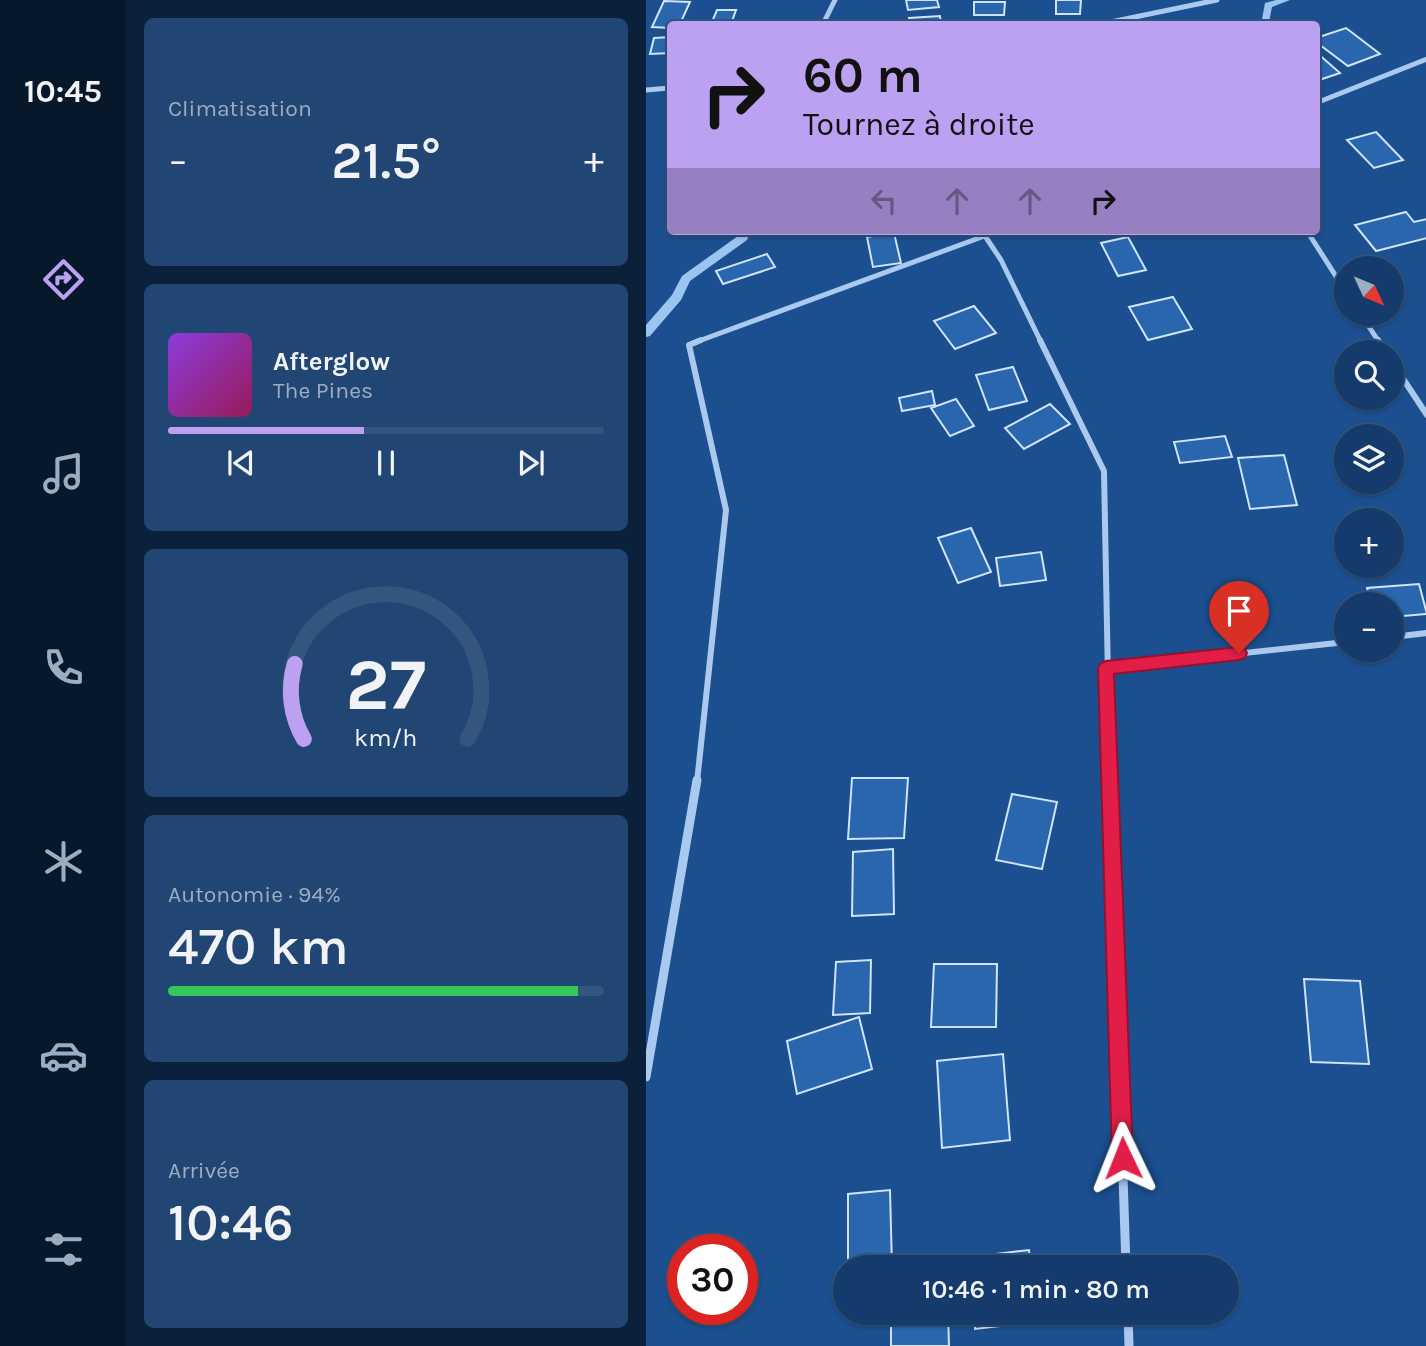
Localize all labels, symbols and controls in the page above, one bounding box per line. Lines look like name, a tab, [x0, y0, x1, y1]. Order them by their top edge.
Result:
text: 60 m	[803, 47, 923, 104]
icon: right	[688, 49, 779, 140]
text: 10:45	[24, 73, 102, 110]
text: Climatisation	[168, 95, 312, 122]
text: Tournez à droite	[803, 106, 1035, 143]
text: 21.5°	[331, 130, 441, 191]
text: −	[168, 138, 188, 183]
text: +	[584, 138, 604, 183]
icon: left	[865, 182, 903, 220]
icon: ahead	[938, 182, 976, 220]
icon: ahead	[1011, 182, 1049, 220]
icon: right	[1084, 182, 1122, 220]
icon: directions	[39, 255, 88, 304]
north arrow	[1334, 256, 1404, 326]
map controls	[1334, 256, 1404, 662]
button: search	[1334, 340, 1404, 410]
text: Afterglow	[273, 346, 390, 377]
text: The Pines	[273, 377, 373, 404]
button: layers	[1334, 424, 1404, 494]
icon: previous	[222, 444, 260, 482]
icon: pause	[367, 444, 405, 482]
icon: next	[512, 444, 550, 482]
icon: music	[39, 449, 88, 498]
button: +	[1334, 508, 1404, 578]
pin	[1209, 581, 1269, 653]
icon: arrive	[1220, 592, 1258, 630]
button: −	[1334, 592, 1404, 662]
text: 27	[346, 642, 426, 727]
icon: phone	[39, 643, 88, 692]
text: km/h	[354, 723, 418, 752]
icon: climate	[39, 837, 88, 886]
text: Autonomie · 94%	[168, 881, 341, 908]
text: 470 km	[168, 916, 349, 977]
icon: car	[39, 1031, 88, 1080]
position arrow	[1086, 1121, 1160, 1195]
text: Arrivée	[168, 1157, 240, 1184]
text: 10:46	[168, 1192, 293, 1253]
icon: filters	[39, 1225, 88, 1274]
speed limit sign: 30	[667, 1234, 758, 1325]
text: 10:46 · 1 min · 80 m	[922, 1274, 1150, 1305]

